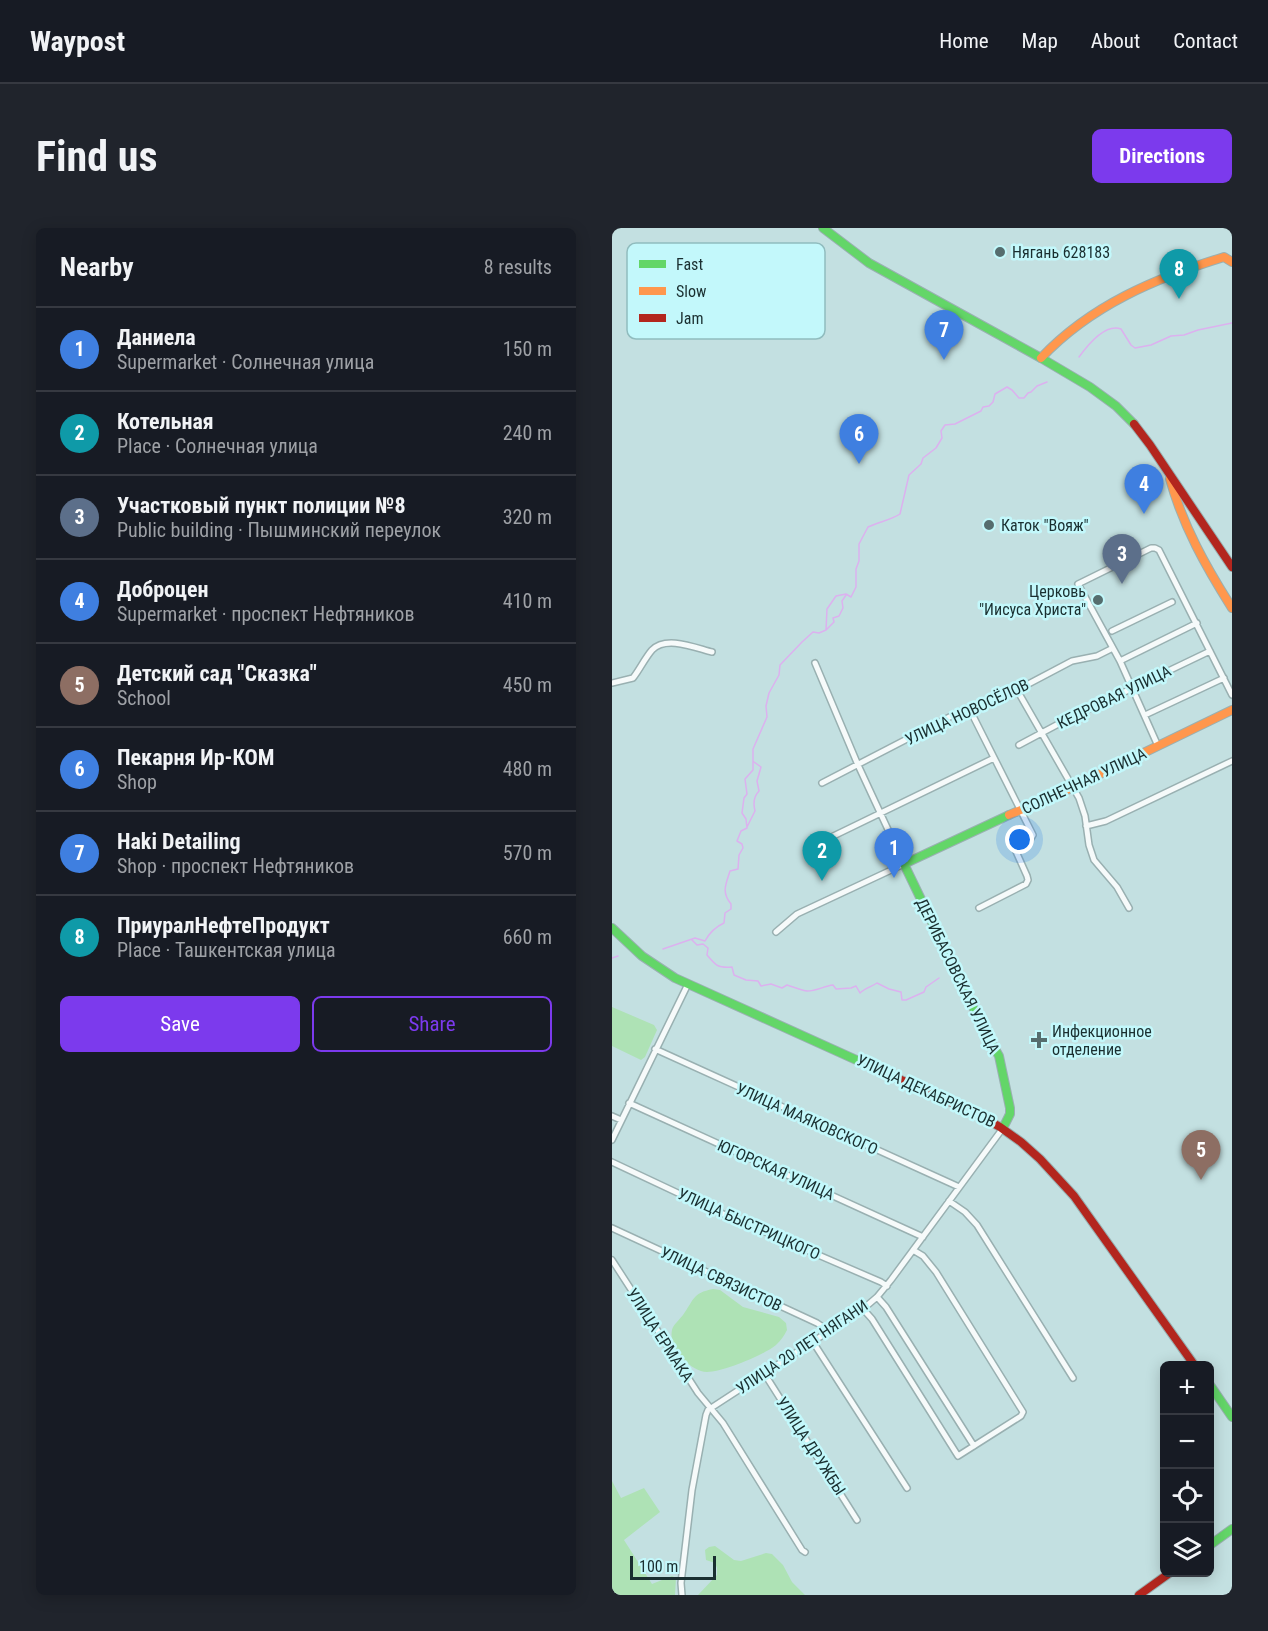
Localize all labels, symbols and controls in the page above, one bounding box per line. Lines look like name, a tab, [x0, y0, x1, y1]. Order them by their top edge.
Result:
text: Waypost	[30, 25, 125, 58]
text: Home	[939, 29, 989, 53]
text: Map	[1022, 29, 1058, 53]
text: About	[1091, 29, 1140, 53]
text: Contact	[1173, 29, 1238, 53]
button: Directions	[1092, 129, 1232, 183]
text: Find us	[36, 132, 157, 181]
legend	[627, 243, 825, 339]
place label: Нягань 628183	[1012, 243, 1110, 262]
marker: Нягань 628183	[993, 245, 1007, 259]
pin: 8	[1160, 250, 1198, 299]
text: Nearby	[60, 252, 134, 282]
text: 8 results	[484, 255, 552, 279]
text: Fast	[676, 255, 703, 274]
text: Slow	[676, 282, 706, 301]
text: Jam	[676, 309, 703, 328]
pin: 7	[924, 310, 964, 360]
text: Даниела	[117, 325, 196, 350]
text: 1	[74, 337, 85, 361]
text: 150 m	[503, 337, 552, 361]
text: Supermarket · Солнечная улица	[117, 350, 374, 374]
text: Котельная	[117, 409, 214, 434]
pin: 6	[840, 414, 878, 464]
text: 2	[74, 421, 85, 445]
text: 240 m	[503, 421, 552, 445]
text: Place · Солнечная улица	[117, 434, 318, 458]
pin: 4	[1124, 464, 1164, 514]
text: Участковый пункт полиции №8	[117, 493, 406, 518]
text: 3	[74, 505, 85, 529]
text: 320 m	[503, 505, 552, 529]
place label: Каток "Вояж"	[1001, 516, 1089, 535]
text: Public building · Пышминский переулок	[117, 518, 441, 542]
marker: Каток "Вояж"	[982, 518, 996, 532]
pin: 3	[1102, 534, 1142, 584]
text: Доброцен	[117, 577, 208, 602]
place label: Церковь "Иисуса Христа"	[979, 582, 1086, 619]
text: 4	[74, 589, 85, 613]
text: 410 m	[503, 589, 552, 613]
marker: Церковь "Иисуса Христа"	[1091, 593, 1105, 607]
text: Supermarket · проспект Нефтяников	[117, 602, 414, 626]
text: Детский сад "Сказка"	[117, 661, 317, 686]
street label: КЕДРОВАЯ УЛИЦА	[1054, 661, 1174, 733]
text: 5	[74, 673, 85, 697]
text: 450 m	[503, 673, 552, 697]
street label: УЛИЦА НОВОСЁЛОВ	[902, 675, 1032, 749]
text: School	[117, 686, 171, 710]
street label: СОЛНЕЧНАЯ УЛИЦА	[1019, 744, 1149, 818]
text: Пекарня Ир-КОМ	[117, 745, 275, 770]
text: 6	[74, 757, 85, 781]
text: 480 m	[503, 757, 552, 781]
text: Shop	[117, 770, 157, 794]
your location	[1005, 825, 1034, 854]
pin: 1	[874, 828, 914, 878]
text: Haki Detailing	[117, 829, 241, 854]
pin: 2	[802, 832, 842, 881]
text: 7	[74, 841, 85, 865]
text: 570 m	[503, 841, 552, 865]
text: Shop · проспект Нефтяников	[117, 854, 354, 878]
street label: ДЕРИБАСОВСКАЯ УЛИЦА	[912, 895, 1004, 1057]
text: ПриуралНефтеПродукт	[117, 913, 330, 938]
text: 8	[74, 925, 85, 949]
text: 660 m	[503, 925, 552, 949]
text: Place · Ташкентская улица	[117, 938, 336, 962]
button: Save	[60, 996, 300, 1052]
button: Share	[312, 996, 552, 1052]
place label: Инфекционное отделение	[1052, 1022, 1152, 1059]
marker: Инфекционное отделение	[1030, 1031, 1048, 1049]
street label: УЛИЦА ДЕКАБРИСТОВ	[854, 1050, 998, 1132]
street label: УЛИЦА МАЯКОВСКОГО	[733, 1079, 881, 1159]
pin: 5	[1182, 1130, 1220, 1180]
street label: ЮГОРСКАЯ УЛИЦА	[715, 1136, 837, 1204]
street label: УЛИЦА БЫСТРИЦКОГО	[675, 1184, 823, 1264]
street label: УЛИЦА СВЯЗИСТОВ	[657, 1243, 785, 1315]
street label: УЛИЦА ЕРМАКА	[623, 1285, 697, 1385]
street label: УЛИЦА 20 ЛЕТ НЯГАНИ	[733, 1296, 871, 1398]
map controls	[1160, 1361, 1214, 1577]
button: +	[1160, 1361, 1214, 1415]
street label: УЛИЦА ДРУЖБЫ	[772, 1393, 850, 1499]
button: −	[1160, 1415, 1214, 1469]
button: locate	[1160, 1469, 1214, 1523]
button: layers	[1160, 1523, 1214, 1577]
scale bar	[630, 1553, 716, 1580]
text: 100 m	[639, 1557, 678, 1576]

